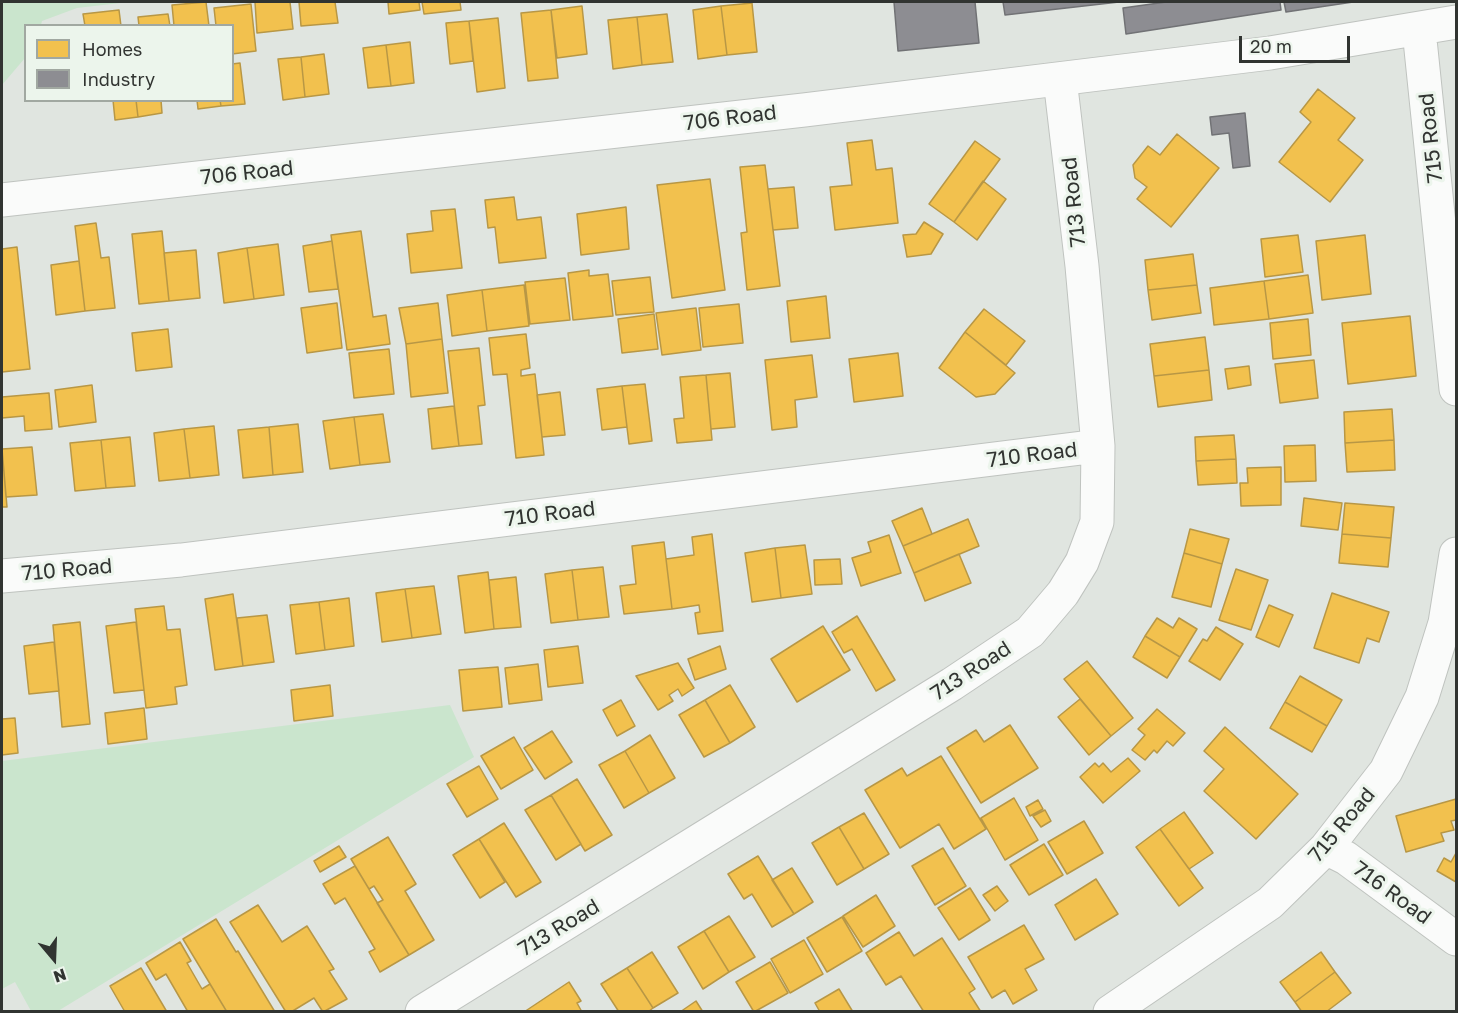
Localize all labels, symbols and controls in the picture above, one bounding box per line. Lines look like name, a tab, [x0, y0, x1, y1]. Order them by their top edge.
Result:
legend	[24, 24, 234, 102]
scale bar	[1242, 24, 1353, 62]
text: 20 m	[1250, 35, 1292, 57]
text: Homes	[82, 38, 142, 60]
text: Industry	[82, 68, 155, 90]
street label: 715 Road	[1414, 92, 1448, 184]
street label: 706 Road	[682, 100, 778, 136]
street label: 706 Road	[199, 156, 295, 190]
street label: 713 Road	[1057, 156, 1091, 248]
street label: 710 Road	[985, 437, 1079, 473]
street label: 710 Road	[503, 496, 597, 532]
street label: 710 Road	[21, 553, 113, 587]
street label: 713 Road	[926, 636, 1016, 706]
street label: 715 Road	[1303, 782, 1381, 868]
street label: 716 Road	[1348, 856, 1436, 930]
street label: 713 Road	[514, 894, 604, 962]
north arrow	[24, 929, 84, 989]
text: N	[51, 965, 69, 987]

